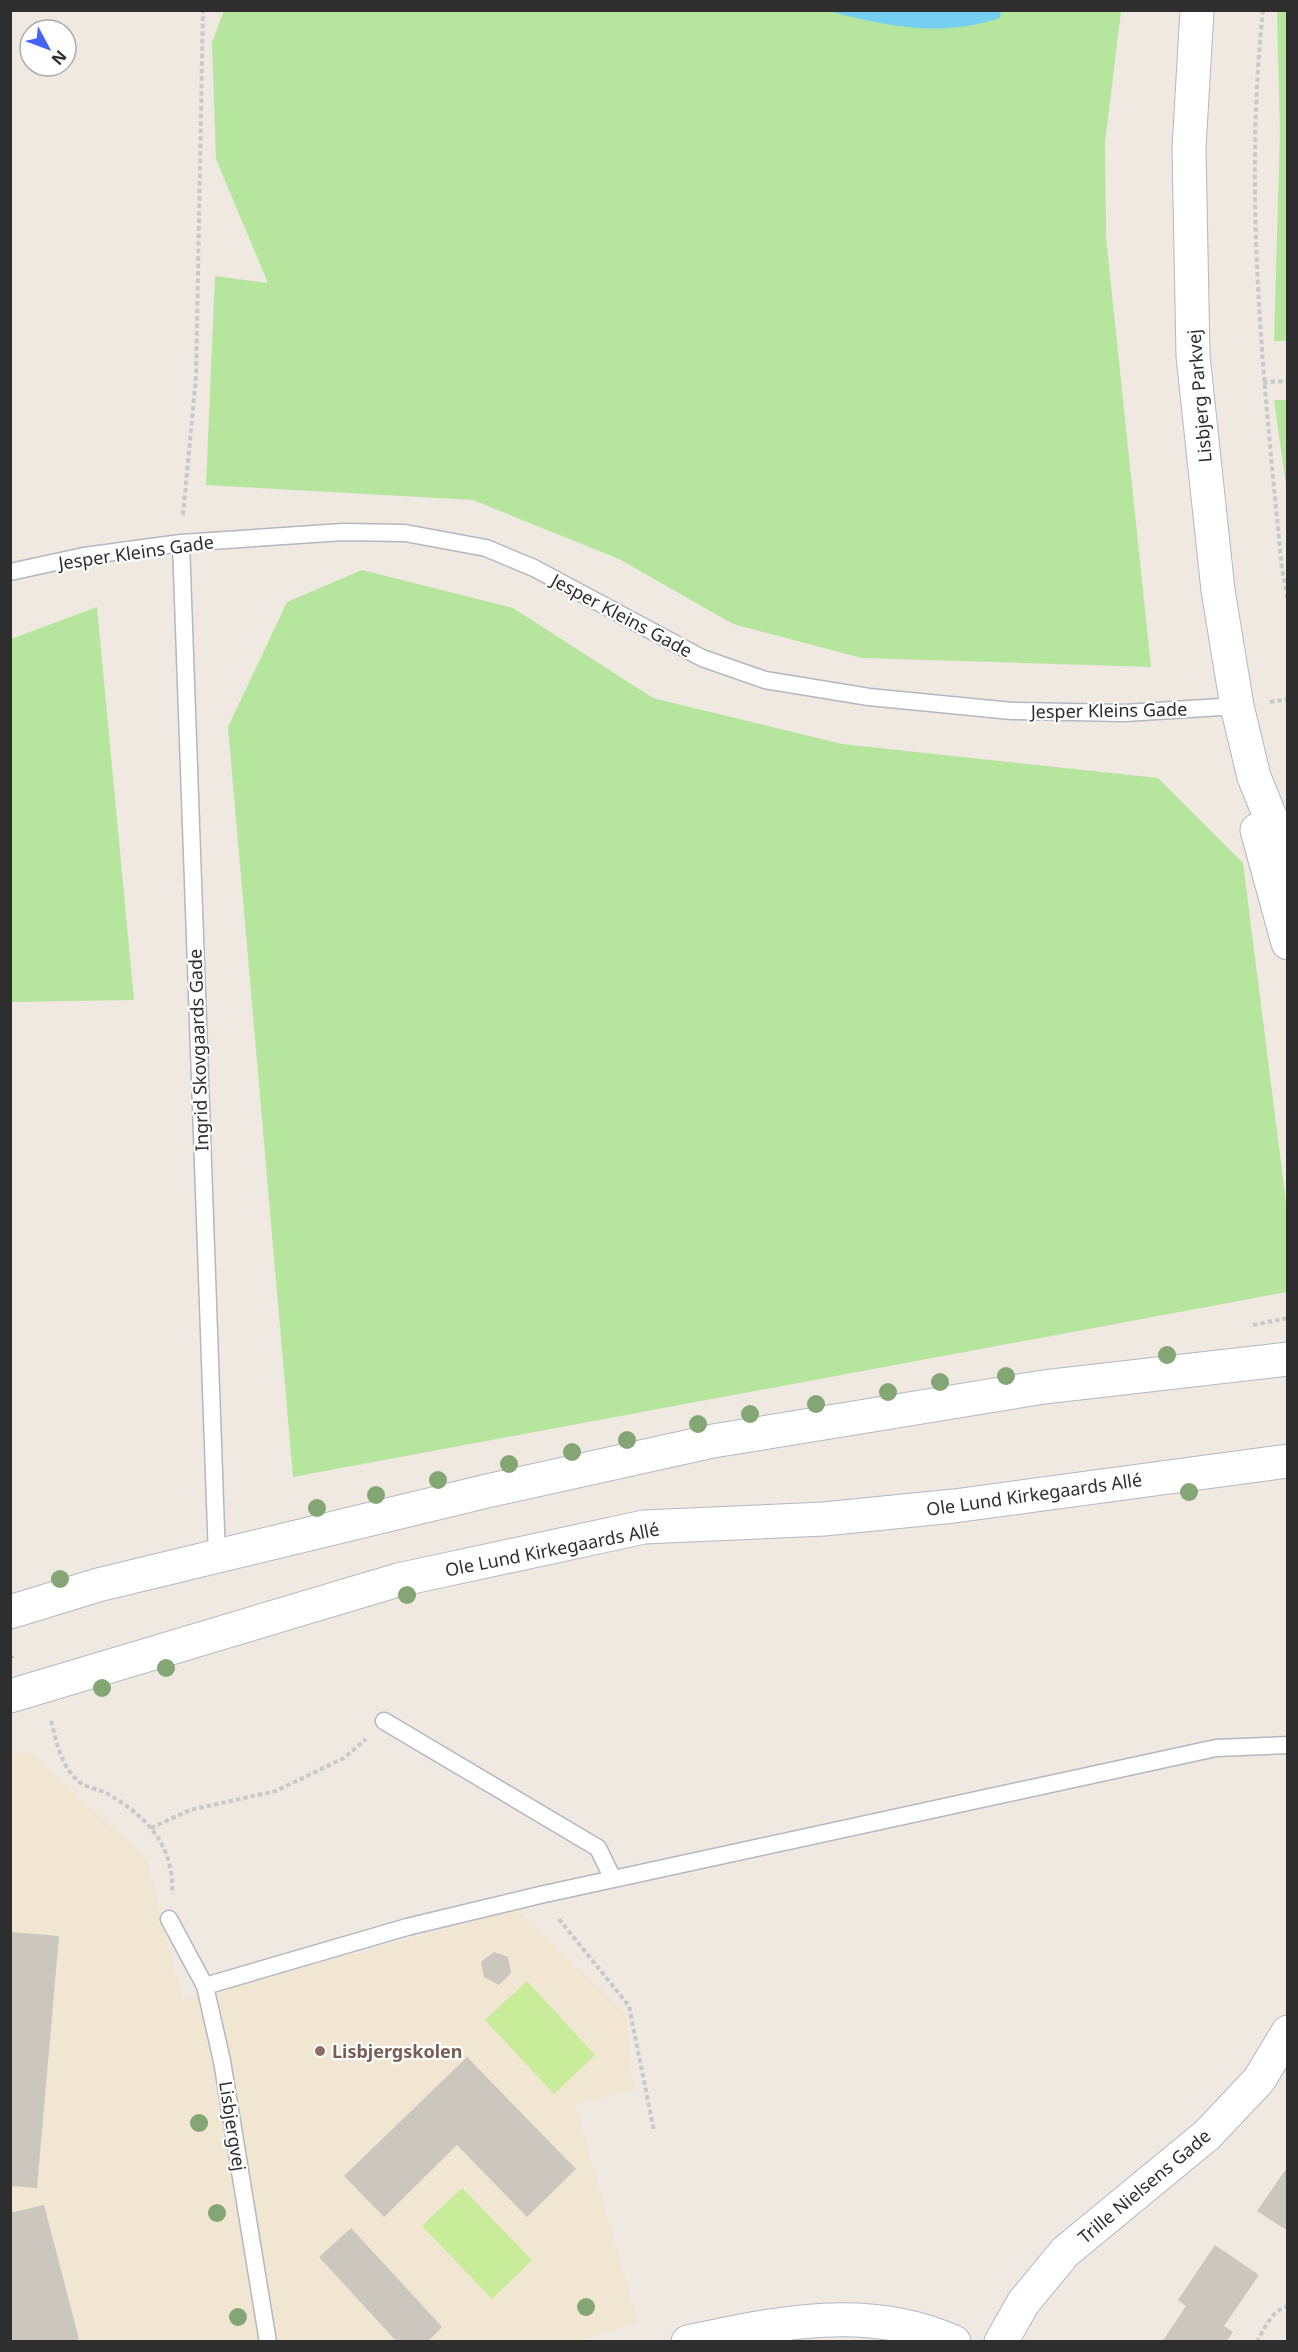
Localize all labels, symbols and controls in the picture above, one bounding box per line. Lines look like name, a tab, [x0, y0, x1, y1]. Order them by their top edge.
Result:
north arrow	[18, 18, 78, 78]
text: N	[47, 46, 72, 70]
street label: Lisbjerg Parkvej	[1181, 328, 1217, 464]
street label: Jesper Kleins Gade	[55, 529, 215, 575]
street label: Jesper Kleins Gade	[546, 567, 697, 662]
street label: Jesper Kleins Gade	[1029, 697, 1187, 723]
street label: Ingrid Skovgaards Gade	[182, 948, 214, 1152]
street label: Ole Lund Kirkegaards Allé	[925, 1467, 1143, 1521]
street label: Ole Lund Kirkegaards Allé	[443, 1516, 661, 1582]
place label: Lisbjergskolen	[332, 2039, 462, 2063]
marker: Lisbjergskolen	[313, 2044, 327, 2058]
street label: Lisbjergvej	[214, 2079, 252, 2173]
street label: Trille Nielsens Gade	[1073, 2123, 1215, 2249]

